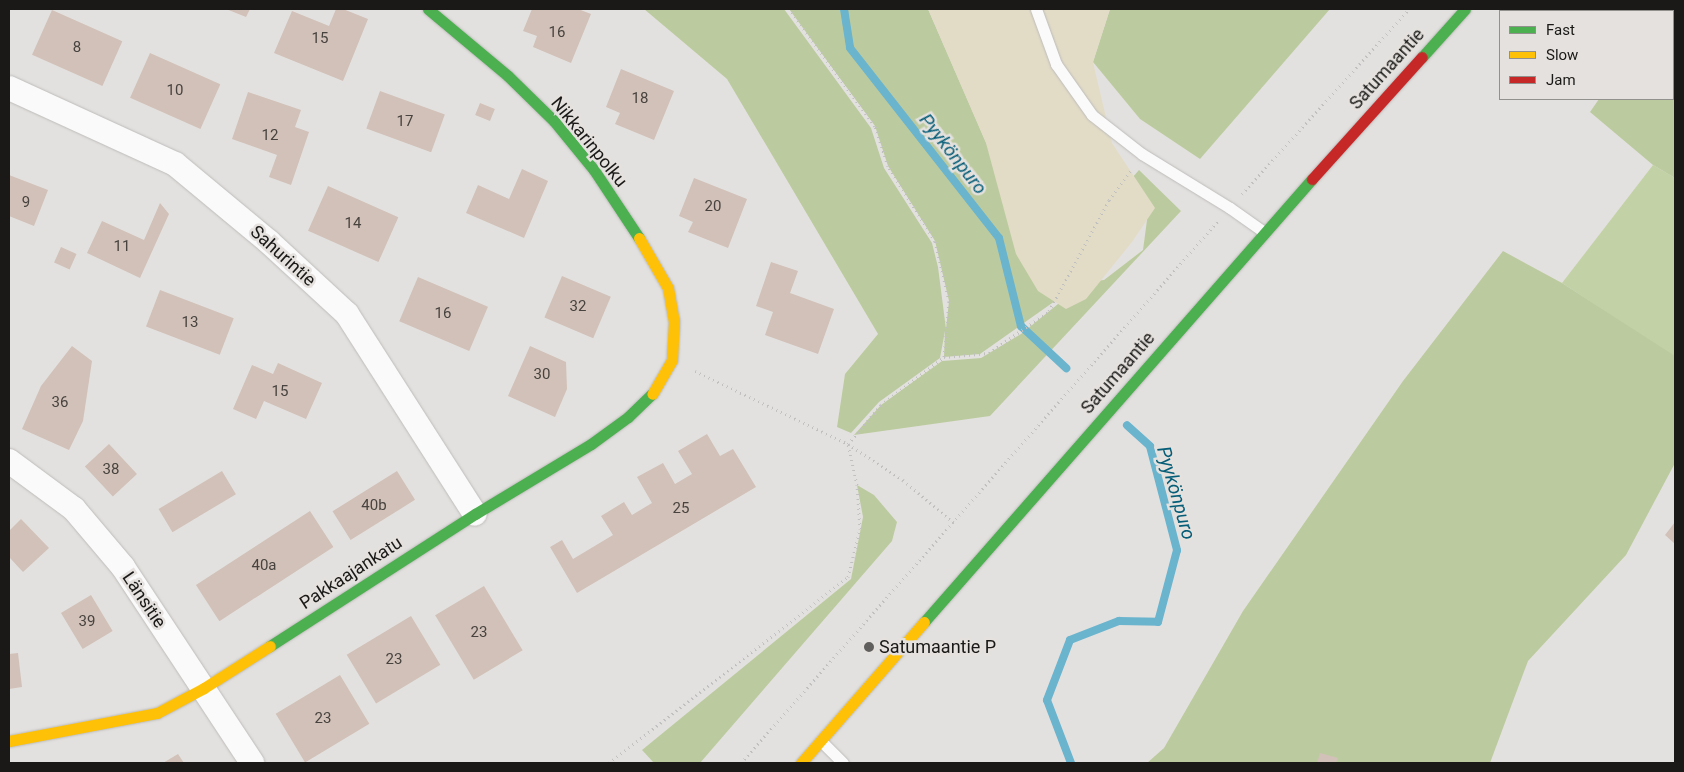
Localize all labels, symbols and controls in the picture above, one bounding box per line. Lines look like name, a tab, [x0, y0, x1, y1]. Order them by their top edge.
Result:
legend	[1499, 10, 1674, 100]
text: Fast	[1546, 21, 1575, 39]
house number: 16	[549, 24, 565, 42]
street label: Satumaantie	[1345, 24, 1429, 114]
house number: 15	[312, 30, 328, 48]
house number: 8	[73, 39, 81, 57]
text: Slow	[1546, 46, 1578, 64]
text: Jam	[1546, 71, 1576, 89]
house number: 10	[167, 82, 183, 100]
house number: 18	[632, 90, 648, 108]
street label: Nikkarinpolku	[546, 93, 632, 191]
water label: Pyykönpuro	[914, 109, 992, 199]
house number: 17	[397, 113, 413, 131]
house number: 12	[262, 127, 278, 145]
house number: 9	[22, 194, 30, 212]
house number: 20	[705, 198, 721, 216]
house number: 14	[345, 215, 361, 233]
street label: Sahurintie	[246, 221, 320, 291]
house number: 11	[114, 238, 130, 256]
house number: 32	[570, 298, 586, 316]
house number: 16	[435, 305, 451, 323]
house number: 13	[182, 314, 198, 332]
street label: Satumaantie	[1077, 328, 1159, 418]
house number: 30	[534, 366, 550, 384]
house number: 15	[272, 383, 288, 401]
house number: 36	[52, 394, 68, 412]
water label: Pyykönpuro	[1152, 444, 1200, 542]
house number: 38	[103, 461, 119, 479]
house number: 40b	[361, 497, 387, 515]
house number: 25	[673, 500, 689, 518]
street label: Pakkaajankatu	[296, 532, 406, 614]
house number: 40a	[251, 557, 277, 575]
street label: Länsitie	[117, 568, 171, 632]
house number: 39	[79, 613, 95, 631]
house number: 23	[471, 624, 487, 642]
place label: Satumaantie P	[879, 636, 996, 658]
marker: Satumaantie P	[863, 641, 875, 653]
house number: 23	[386, 651, 402, 669]
house number: 23	[315, 710, 331, 728]

